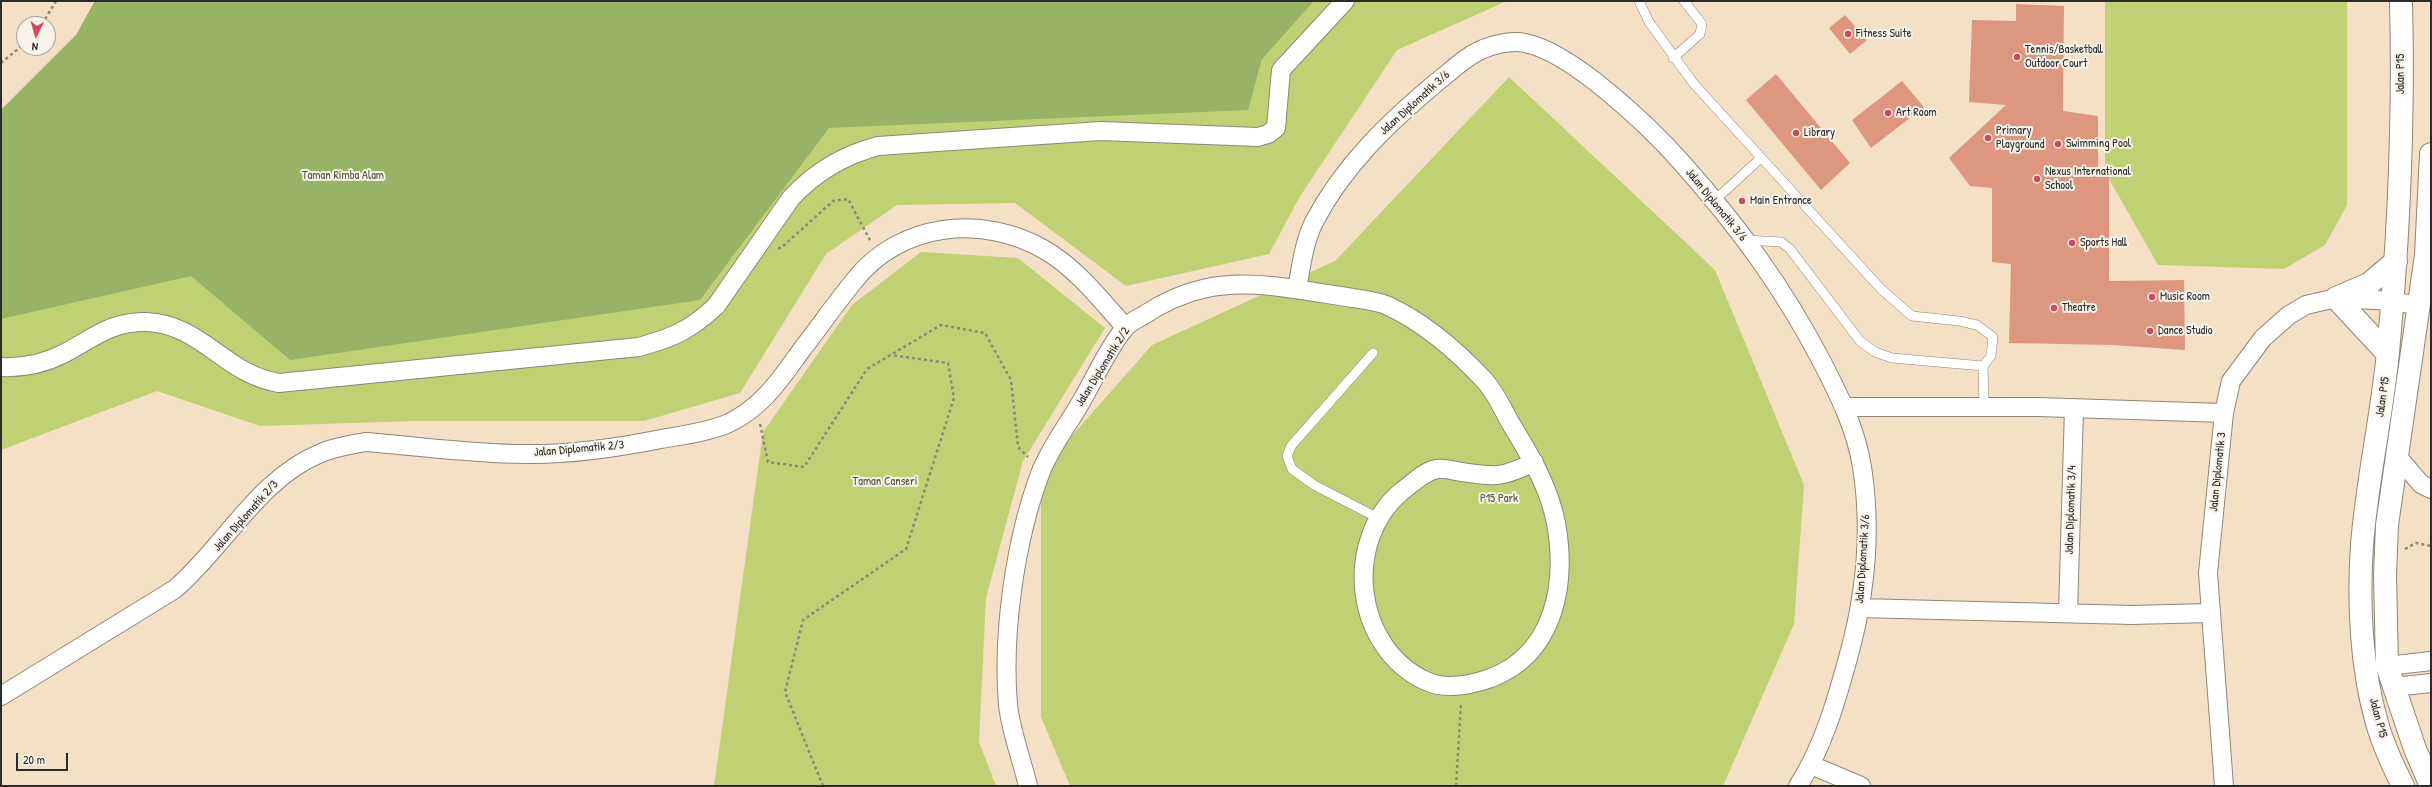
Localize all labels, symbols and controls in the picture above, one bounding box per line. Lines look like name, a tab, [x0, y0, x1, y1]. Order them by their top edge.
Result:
north arrow	[16, 16, 56, 56]
place label: Fitness Suite	[1856, 27, 1911, 41]
marker: Fitness Suite	[1843, 29, 1853, 39]
text: N	[32, 40, 39, 54]
place label: Tennis/Basketball Outdoor Court	[2025, 43, 2103, 71]
marker: Tennis/Basketball Outdoor Court	[2012, 52, 2022, 62]
street label: Jalan P15	[2394, 54, 2408, 94]
street label: Jalan Diplomatik 3/6	[1377, 68, 1453, 138]
place label: Art Room	[1896, 106, 1937, 120]
marker: Art Room	[1883, 108, 1893, 118]
place label: Primary Playground	[1996, 124, 2044, 152]
place label: Library	[1804, 126, 1835, 140]
marker: Library	[1791, 128, 1801, 138]
marker: Primary Playground	[1983, 133, 1993, 143]
place label: Swimming Pool	[2066, 137, 2131, 151]
marker: Swimming Pool	[2053, 139, 2063, 149]
place label: Nexus International School	[2045, 165, 2131, 193]
street label: Jalan Diplomatik 3/6	[1682, 166, 1750, 244]
park label: Taman Rimba Alam	[302, 169, 384, 183]
marker: Nexus International School	[2032, 174, 2042, 184]
place label: Main Entrance	[1750, 194, 1812, 208]
marker: Main Entrance	[1737, 196, 1747, 206]
place label: Sports Hall	[2080, 236, 2127, 250]
marker: Sports Hall	[2067, 238, 2077, 248]
place label: Music Room	[2160, 290, 2210, 304]
marker: Music Room	[2147, 292, 2157, 302]
place label: Theatre	[2062, 301, 2096, 315]
marker: Theatre	[2049, 303, 2059, 313]
place label: Dance Studio	[2158, 324, 2213, 338]
street label: Jalan Diplomatik 2/2	[1073, 325, 1133, 409]
marker: Dance Studio	[2145, 326, 2155, 336]
street label: Jalan P15	[2373, 376, 2393, 418]
street label: Jalan Diplomatik 3	[2207, 432, 2229, 512]
street label: Jalan Diplomatik 2/3	[533, 438, 625, 460]
street label: Jalan Diplomatik 3/4	[2062, 465, 2080, 555]
park label: Taman Canseri	[853, 475, 917, 489]
street label: Jalan Diplomatik 2/3	[210, 478, 282, 554]
park label: P15 Park	[1480, 492, 1518, 506]
street label: Jalan Diplomatik 3/6	[1853, 514, 1873, 604]
street label: Jalan P15	[2366, 697, 2390, 739]
scale bar	[18, 745, 70, 771]
text: 20 m	[23, 751, 45, 768]

